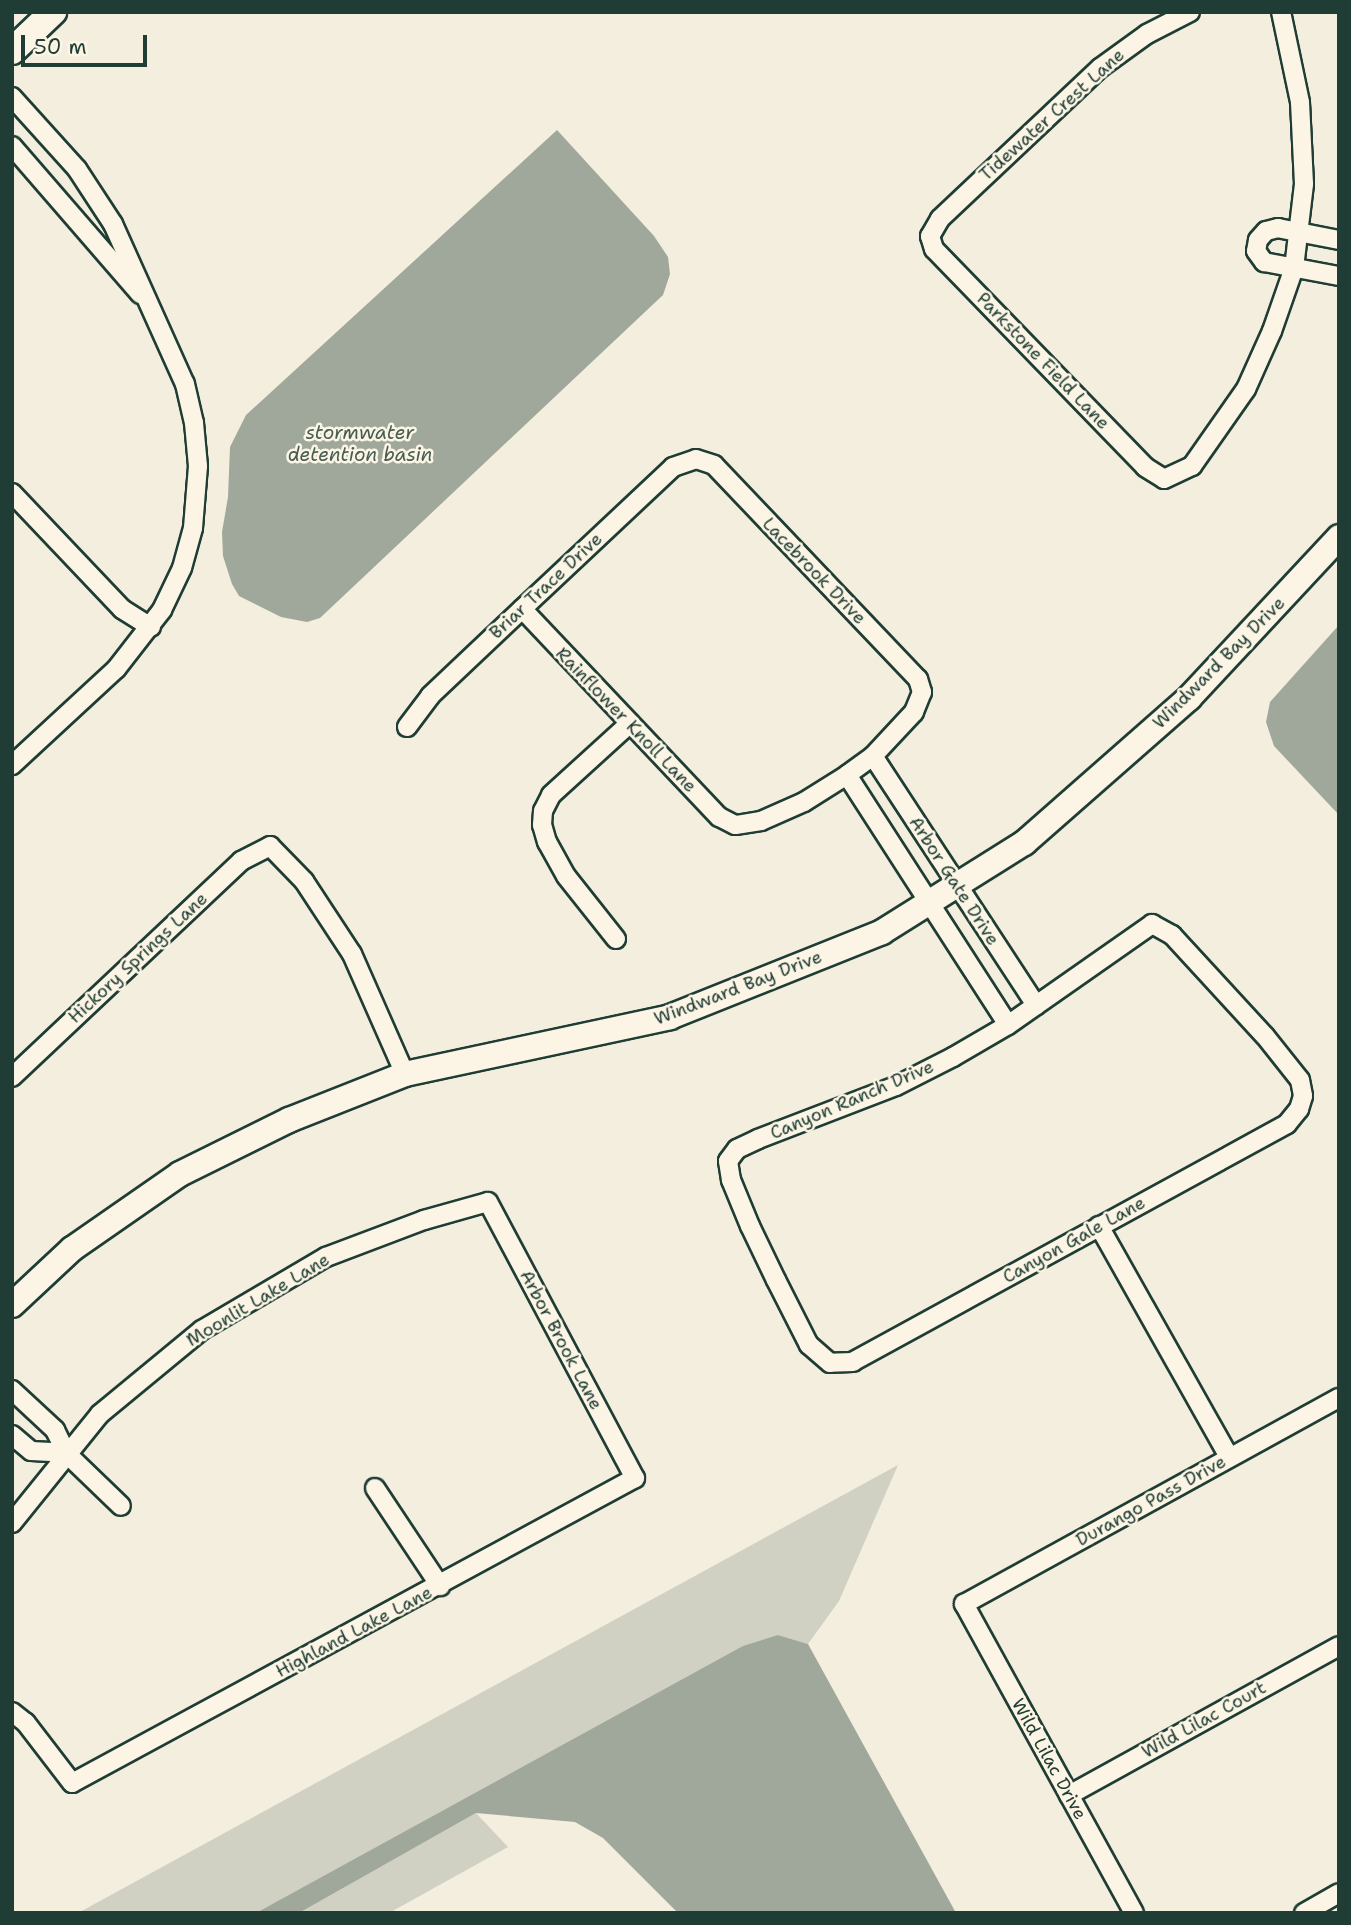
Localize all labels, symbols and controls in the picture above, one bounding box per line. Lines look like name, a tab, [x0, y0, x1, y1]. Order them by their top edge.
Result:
scale bar	[24, 21, 150, 65]
text: 50 m	[34, 33, 87, 61]
street label: Tidewater Crest Lane	[975, 44, 1129, 186]
street label: Parkstone Field Lane	[972, 288, 1114, 434]
water label: stormwater detention basin	[288, 422, 432, 466]
street label: Lacebrook Drive	[758, 513, 870, 629]
street label: Briar Trace Drive	[485, 528, 607, 644]
street label: Windward Bay Drive	[1148, 592, 1290, 734]
street label: Rainflower Knoll Lane	[551, 643, 701, 797]
street label: Arbor Gate Drive	[904, 813, 1004, 949]
street label: Hickory Springs Lane	[64, 888, 212, 1028]
street label: Windward Bay Drive	[651, 946, 825, 1030]
street label: Canyon Ranch Drive	[767, 1056, 937, 1144]
street label: Canyon Gale Lane	[999, 1192, 1149, 1288]
street label: Moonlit Lake Lane	[183, 1249, 333, 1351]
street label: Arbor Brook Lane	[515, 1266, 607, 1414]
street label: Durango Pass Drive	[1072, 1451, 1230, 1551]
street label: Highland Lake Lane	[272, 1582, 436, 1682]
street label: Wild Lilac Court	[1138, 1677, 1270, 1763]
street label: Wild Lilac Drive	[1007, 1695, 1091, 1823]

